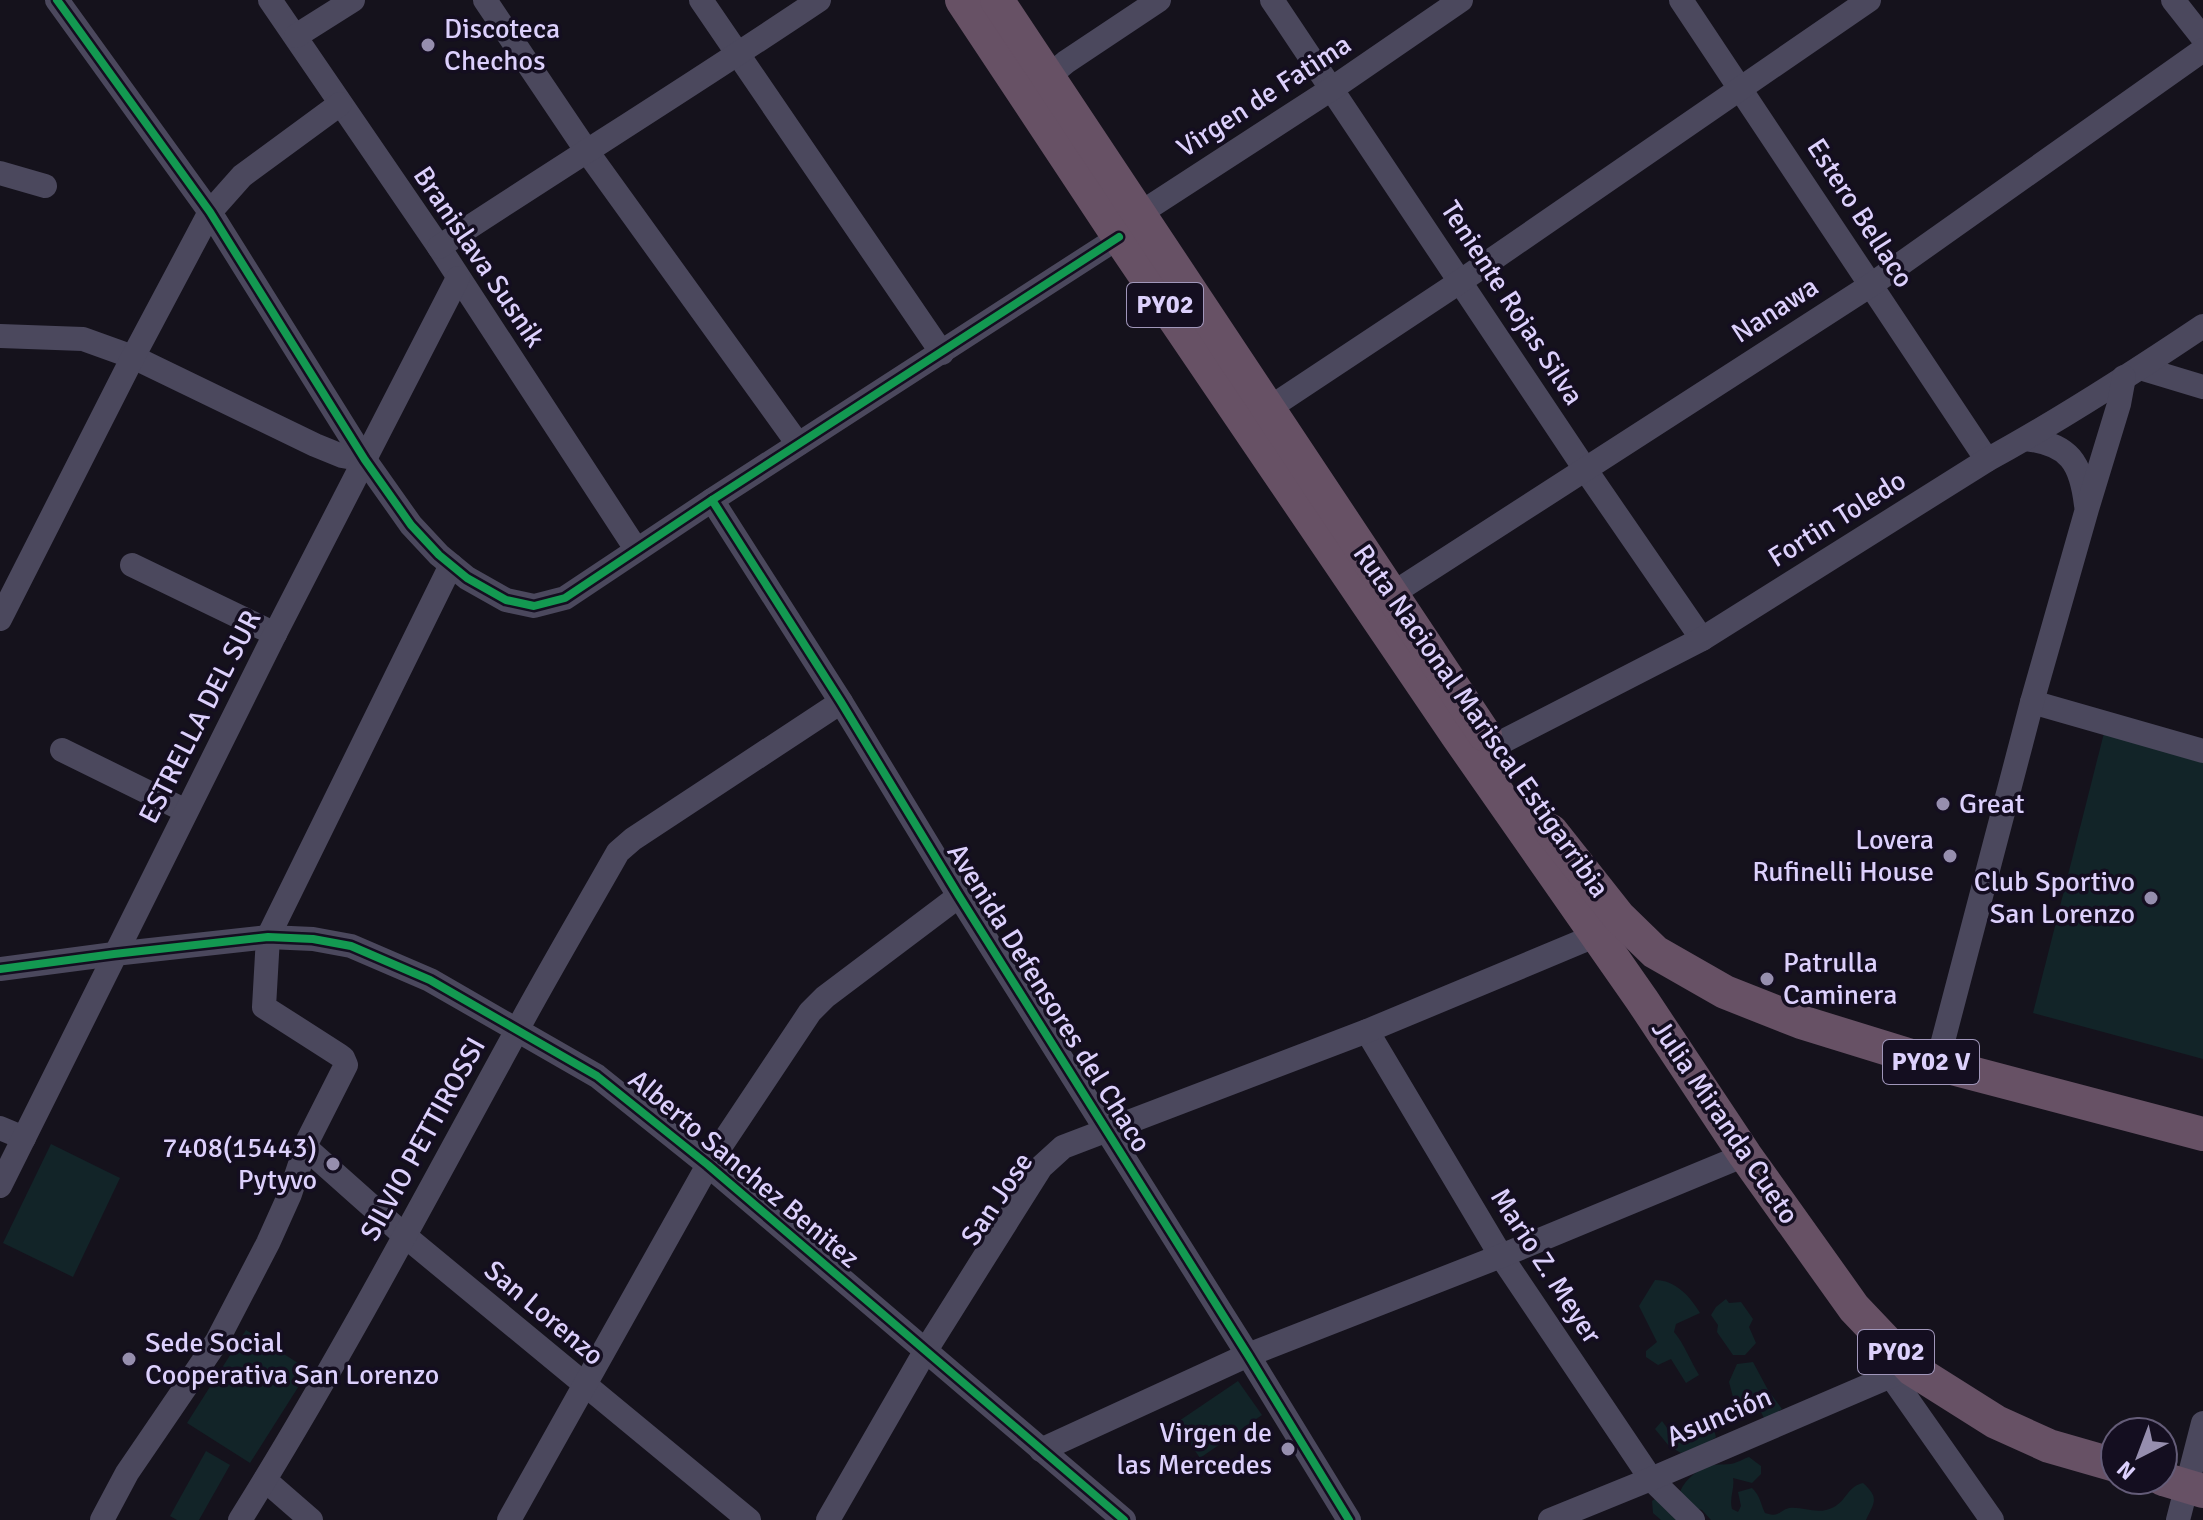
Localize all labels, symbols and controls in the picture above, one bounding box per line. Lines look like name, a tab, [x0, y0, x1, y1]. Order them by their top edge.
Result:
place label: Discoteca Chechos	[444, 12, 560, 78]
street label: Virgen de Fatima	[1171, 27, 1357, 165]
marker: Discoteca Chechos	[419, 36, 437, 54]
street label: Estero Bellaco	[1799, 132, 1921, 294]
street label: Branislava Susnik	[406, 160, 552, 354]
street label: Teniente Rojas Silva	[1433, 194, 1591, 412]
street label: Nanawa	[1725, 269, 1825, 351]
road number: PY02	[1127, 283, 1203, 327]
street label: Fortin Toledo	[1762, 463, 1912, 575]
street label: Ruta Nacional Mariscal Estigarribia	[1346, 538, 1616, 904]
street label: ESTRELLA DEL SUR	[132, 605, 268, 829]
place label: Great	[1959, 787, 2025, 821]
marker: Great	[1934, 795, 1952, 813]
place label: Lovera Rufinelli House	[1752, 823, 1934, 889]
street label: Avenida Defensores del Chaco	[940, 837, 1158, 1159]
marker: Lovera Rufinelli House	[1941, 847, 1959, 865]
place label: Club Sportivo San Lorenzo	[1974, 865, 2135, 931]
marker: Club Sportivo San Lorenzo	[2142, 889, 2160, 907]
place label: Patrulla Caminera	[1783, 946, 1897, 1012]
marker: Patrulla Caminera	[1758, 970, 1776, 988]
street label: Julia Miranda Cueto	[1644, 1013, 1806, 1231]
street label: SILVIO PETTIROSSI	[353, 1031, 493, 1247]
road number: PY02 V	[1883, 1040, 1979, 1084]
street label: Alberto Sanchez Benitez	[622, 1062, 866, 1276]
place label: 7408(15443) Pytyvo	[162, 1131, 317, 1197]
street label: San Jose	[954, 1146, 1040, 1252]
marker: 7408(15443) Pytyvo	[324, 1155, 342, 1173]
street label: Mario Z. Meyer	[1483, 1182, 1609, 1351]
street label: San Lorenzo	[477, 1253, 611, 1373]
place label: Sede Social Cooperativa San Lorenzo	[145, 1326, 439, 1392]
road number: PY02	[1858, 1330, 1934, 1374]
marker: Sede Social Cooperativa San Lorenzo	[120, 1350, 138, 1368]
street label: Asunción	[1661, 1380, 1777, 1454]
place label: Virgen de las Mercedes	[1117, 1416, 1272, 1482]
north arrow	[2099, 1416, 2179, 1496]
marker: Virgen de las Mercedes	[1279, 1440, 1297, 1458]
text: N	[2111, 1455, 2141, 1486]

